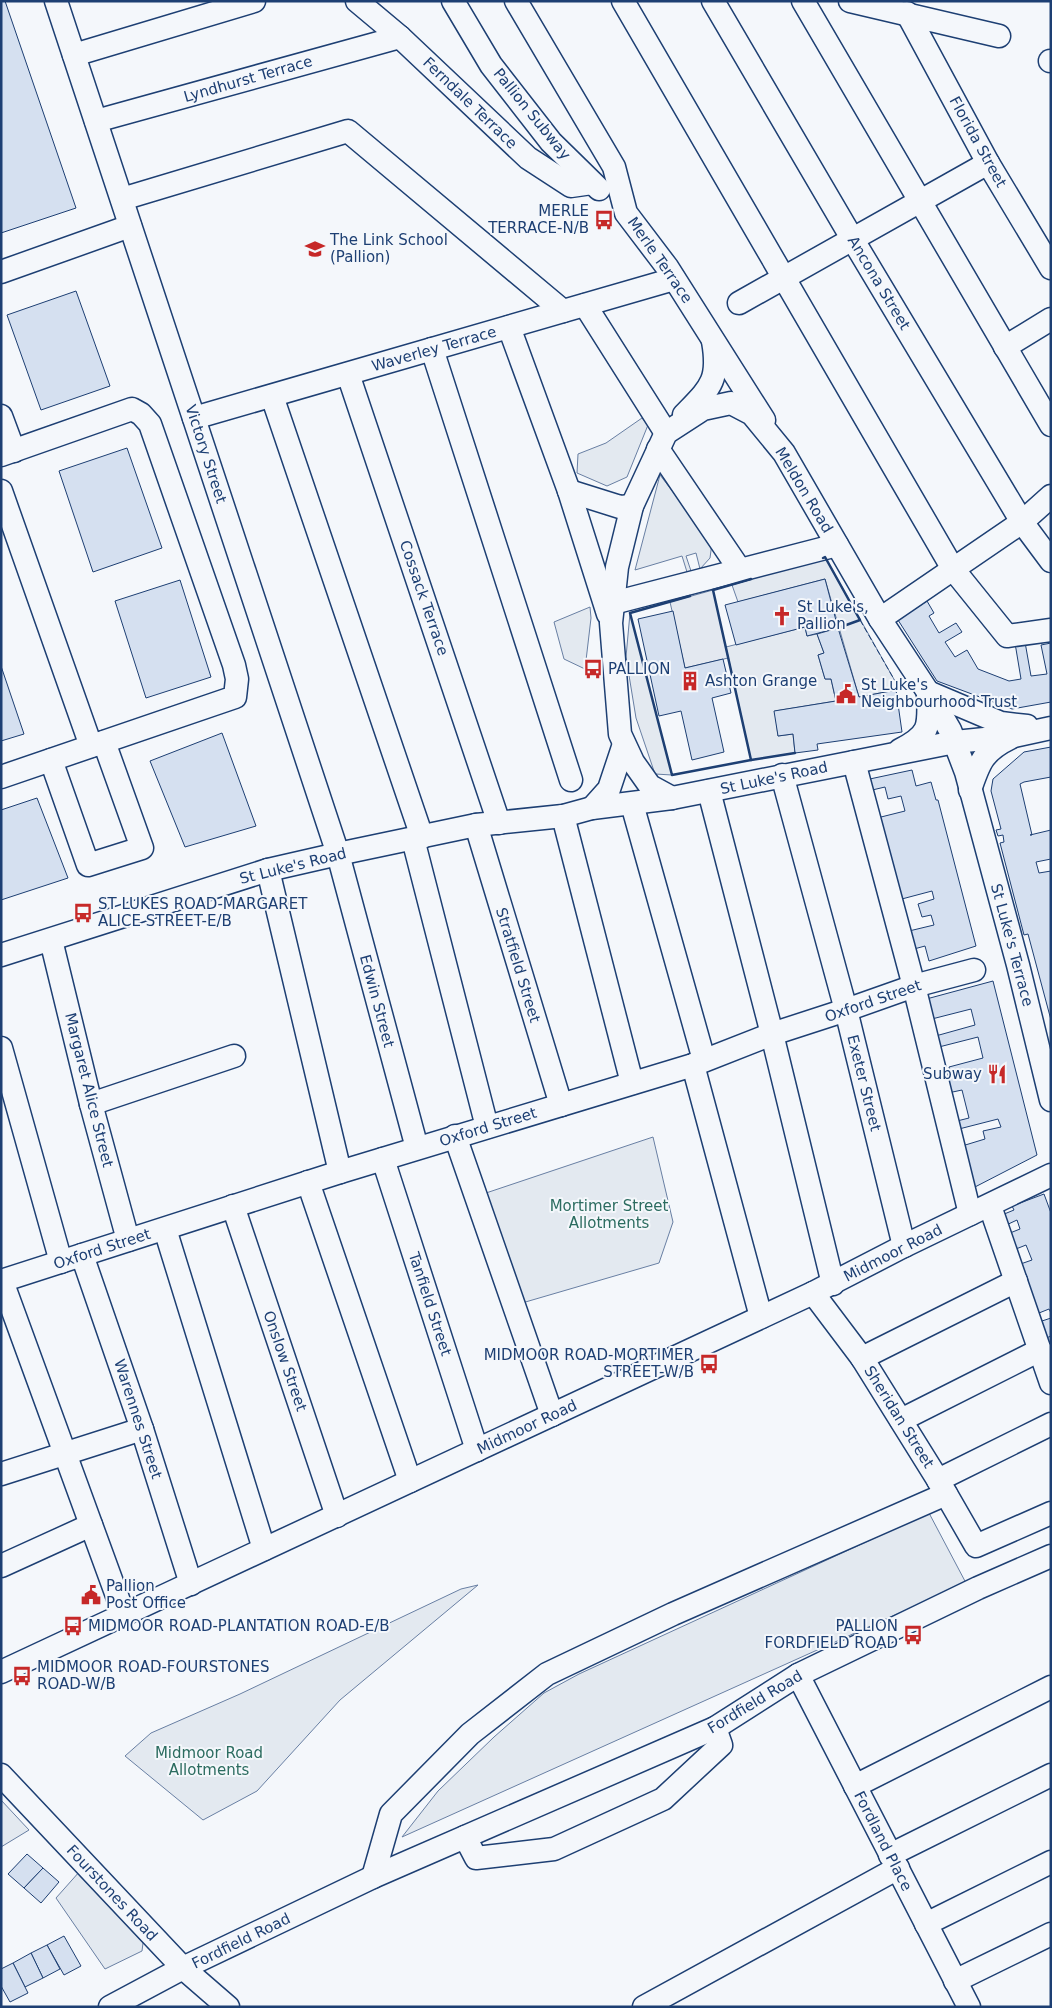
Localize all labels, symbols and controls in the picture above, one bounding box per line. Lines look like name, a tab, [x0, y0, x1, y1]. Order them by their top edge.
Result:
street label: Lyndhurst Terrace	[182, 52, 314, 106]
street label: Ferndale Terrace	[419, 53, 521, 153]
street label: Pallion Subway	[490, 65, 574, 163]
street label: Florida Street	[946, 93, 1010, 191]
place label: MERLE TERRACE-N/B	[487, 202, 589, 237]
bus stop icon: MERLE TERRACE-N/B	[593, 209, 615, 231]
street label: Merle Terrace	[624, 213, 696, 307]
place label: The Link School (Pallion)	[329, 231, 448, 266]
street label: Ancona Street	[844, 233, 914, 333]
school or university icon: The Link School (Pallion)	[304, 238, 326, 260]
street label: Waverley Terrace	[370, 323, 498, 375]
street label: Victory Street	[182, 402, 230, 506]
street label: Meldon Road	[771, 444, 837, 536]
street label: Cossack Terrace	[396, 538, 452, 658]
place label: St Luke's, Pallion	[797, 598, 869, 633]
church icon: St Luke's, Pallion	[771, 605, 793, 627]
bus stop icon: PALLION	[582, 658, 604, 680]
place label: PALLION	[608, 660, 671, 678]
building icon: Ashton Grange	[679, 670, 701, 692]
place label: Ashton Grange	[705, 672, 817, 690]
place label: St Luke's Neighbourhood Trust	[861, 676, 1017, 711]
public building icon: St Luke's Neighbourhood Trust	[835, 683, 857, 705]
street label: St Luke's Road	[719, 758, 829, 798]
street label: St Luke's Road	[238, 844, 348, 888]
street label: St Luke's Terrace	[987, 882, 1037, 1008]
place label: ST LUKES ROAD-MARGARET ALICE STREET-E/B	[98, 895, 308, 930]
bus stop icon: ST LUKES ROAD-MARGARET ALICE STREET-E/B	[72, 902, 94, 924]
street label: Stratfield Street	[492, 905, 544, 1025]
street label: Edwin Street	[356, 953, 398, 1049]
street label: Oxford Street	[822, 976, 924, 1026]
street label: Margaret Alice Street	[61, 1011, 117, 1169]
street label: Exeter Street	[843, 1033, 885, 1133]
restaurant icon: Subway	[986, 1063, 1008, 1085]
place label: Subway	[923, 1065, 982, 1083]
street label: Oxford Street	[437, 1104, 539, 1150]
park label: Mortimer Street Allotments	[550, 1197, 668, 1232]
street label: Midmoor Road	[841, 1220, 945, 1286]
street label: Oxford Street	[51, 1225, 153, 1273]
street label: Tanfield Street	[404, 1249, 455, 1358]
street label: Onslow Street	[259, 1308, 311, 1414]
place label: MIDMOOR ROAD-MORTIMER STREET-W/B	[484, 1346, 694, 1381]
bus stop icon: MIDMOOR ROAD-MORTIMER STREET-W/B	[698, 1353, 720, 1375]
street label: Warennes Street	[110, 1357, 166, 1481]
street label: Sheridan Street	[860, 1363, 938, 1472]
street label: Midmoor Road	[474, 1396, 580, 1458]
place label: Pallion Post Office	[106, 1577, 186, 1612]
public building icon: Pallion Post Office	[80, 1584, 102, 1606]
bus stop icon: MIDMOOR ROAD-PLANTATION ROAD-E/B	[62, 1615, 84, 1637]
place label: MIDMOOR ROAD-PLANTATION ROAD-E/B	[88, 1617, 390, 1635]
place label: PALLION FORDFIELD ROAD	[765, 1617, 898, 1652]
bus stop icon: PALLION FORDFIELD ROAD	[902, 1624, 924, 1646]
place label: MIDMOOR ROAD-FOURSTONES ROAD-W/B	[37, 1658, 269, 1693]
bus stop icon: MIDMOOR ROAD-FOURSTONES ROAD-W/B	[11, 1665, 33, 1687]
street label: Fordfield Road	[704, 1667, 806, 1737]
park label: Midmoor Road Allotments	[155, 1744, 263, 1779]
street label: Fordland Place	[850, 1788, 916, 1894]
street label: Fourstones Road	[63, 1841, 161, 1945]
street label: Fordfield Road	[189, 1909, 293, 1973]

